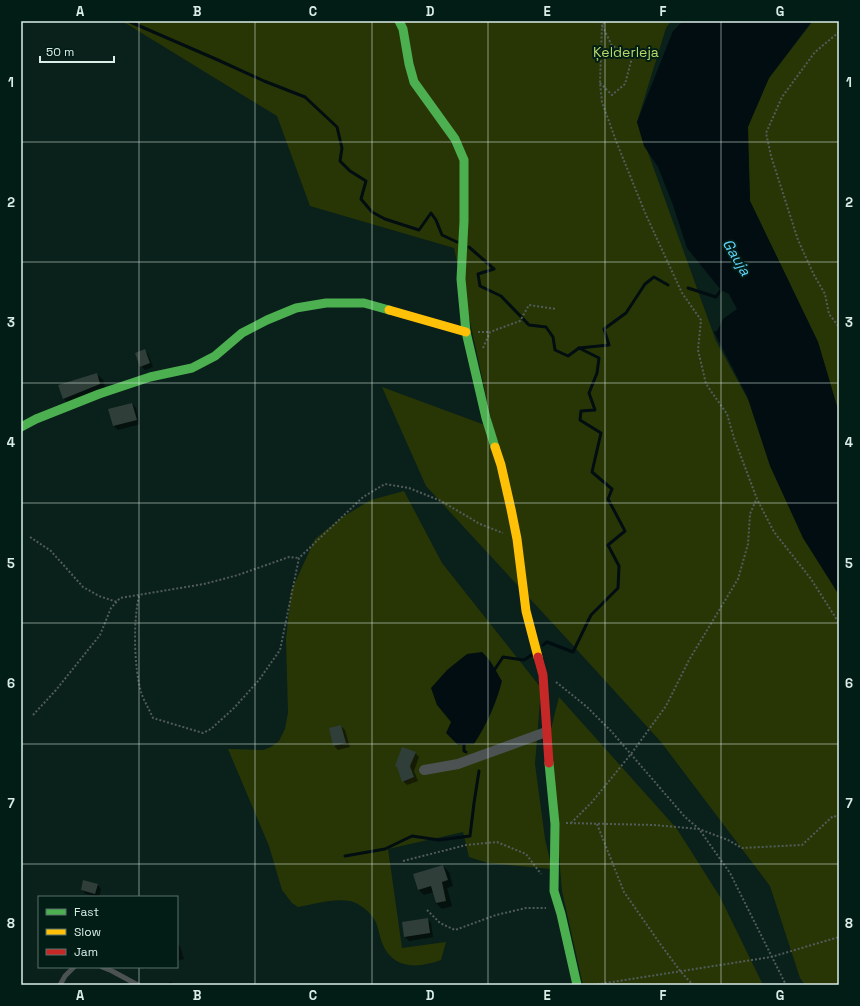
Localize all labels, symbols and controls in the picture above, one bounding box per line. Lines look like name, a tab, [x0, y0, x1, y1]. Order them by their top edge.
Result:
text: A	[76, 3, 85, 20]
text: B	[193, 3, 202, 20]
text: C	[309, 3, 317, 20]
text: D	[426, 3, 435, 20]
text: E	[543, 3, 551, 20]
text: F	[660, 3, 667, 20]
text: G	[776, 3, 784, 20]
scale bar	[40, 38, 114, 64]
park label: Ķelderleja	[593, 43, 659, 61]
text: 50 m	[46, 44, 74, 60]
text: 1	[8, 74, 14, 91]
text: 1	[846, 74, 852, 91]
text: 2	[7, 194, 15, 211]
text: 2	[845, 194, 853, 211]
water label: Gauja	[719, 235, 756, 279]
text: 3	[7, 314, 15, 331]
text: 3	[845, 314, 853, 331]
text: 4	[7, 434, 15, 451]
text: 4	[845, 434, 853, 451]
text: 5	[7, 555, 15, 572]
text: 5	[845, 555, 853, 572]
text: 6	[7, 675, 15, 692]
text: 6	[845, 675, 853, 692]
text: 7	[7, 795, 15, 812]
text: 7	[845, 795, 853, 812]
legend	[38, 896, 178, 968]
text: Fast	[74, 904, 99, 920]
text: 8	[7, 915, 15, 932]
text: 8	[845, 915, 853, 932]
text: Slow	[74, 924, 101, 940]
text: Jam	[74, 944, 98, 960]
text: A	[76, 987, 85, 1004]
text: B	[193, 987, 202, 1004]
text: C	[309, 987, 317, 1004]
text: D	[426, 987, 435, 1004]
text: E	[543, 987, 551, 1004]
text: F	[660, 987, 667, 1004]
text: G	[776, 987, 784, 1004]

